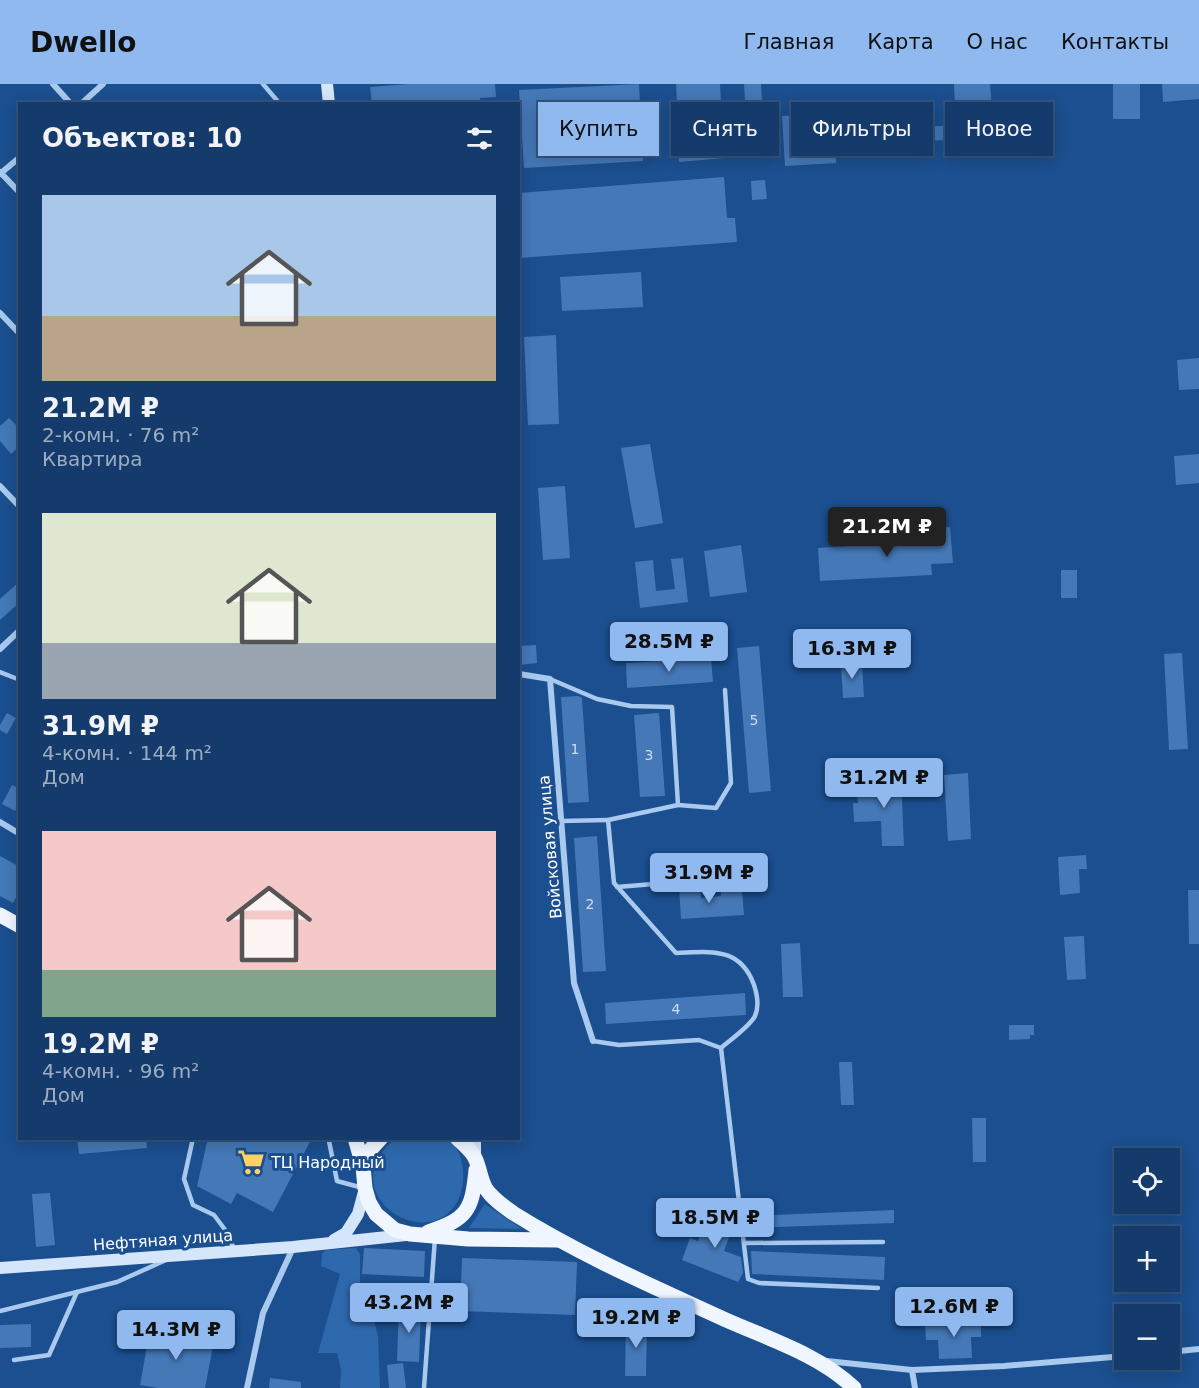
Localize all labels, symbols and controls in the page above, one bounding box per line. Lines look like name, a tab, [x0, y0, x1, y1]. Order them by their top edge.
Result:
text: Dwello	[30, 26, 137, 59]
text: Главная	[744, 30, 834, 54]
text: Карта	[867, 30, 934, 54]
text: О нас	[967, 30, 1028, 54]
text: Контакты	[1061, 30, 1169, 54]
chip: Купить	[538, 102, 659, 156]
chip: Снять	[671, 102, 779, 156]
chip: Фильтры	[791, 102, 933, 156]
chip: Новое	[945, 102, 1053, 156]
icon: filters	[463, 122, 496, 155]
text: Объектов: 10	[42, 123, 242, 153]
icon: home	[215, 234, 323, 342]
text: 21.2M ₽	[42, 393, 159, 423]
text: 2-комн. · 76 m²	[42, 423, 199, 447]
text: Квартира	[42, 447, 143, 471]
pin: 21.2M ₽	[832, 507, 942, 558]
text: 21.2M ₽	[842, 514, 932, 538]
icon: home	[215, 552, 323, 660]
pin: 28.5M ₽	[614, 622, 724, 673]
text: 28.5M ₽	[624, 629, 714, 653]
pin: 16.3M ₽	[797, 629, 907, 680]
text: 16.3M ₽	[807, 636, 897, 660]
text: 31.9M ₽	[42, 711, 159, 741]
house number: 5	[750, 712, 758, 728]
text: 4-комн. · 144 m²	[42, 741, 212, 765]
house number: 1	[571, 741, 579, 757]
house number: 3	[645, 747, 653, 763]
pin: 31.2M ₽	[829, 758, 939, 809]
text: Дом	[42, 765, 85, 789]
text: 31.2M ₽	[839, 765, 929, 789]
street label: Войсковая улица	[534, 774, 566, 920]
pin: 31.9M ₽	[654, 853, 764, 904]
text: 31.9M ₽	[664, 860, 754, 884]
icon: home	[215, 870, 323, 978]
house number: 2	[586, 896, 594, 912]
house number: 4	[672, 1001, 681, 1017]
text: 19.2M ₽	[42, 1029, 159, 1059]
text: 4-комн. · 96 m²	[42, 1059, 199, 1083]
text: Дом	[42, 1083, 85, 1107]
supermarket icon: ТЦ Народный	[236, 1147, 266, 1177]
map controls	[1114, 1148, 1180, 1370]
button: locate	[1114, 1148, 1180, 1214]
place label: ТЦ Народный	[270, 1153, 385, 1172]
pin: 18.5M ₽	[660, 1198, 770, 1249]
text: 18.5M ₽	[670, 1205, 760, 1229]
street label: Нефтяная улица	[92, 1226, 234, 1254]
button: +	[1114, 1226, 1180, 1292]
pin: 43.2M ₽	[354, 1283, 464, 1334]
pin: 12.6M ₽	[899, 1287, 1009, 1338]
text: 43.2M ₽	[364, 1290, 454, 1314]
text: 12.6M ₽	[909, 1294, 999, 1318]
pin: 19.2M ₽	[581, 1298, 691, 1349]
button: −	[1114, 1304, 1180, 1370]
text: 19.2M ₽	[591, 1305, 681, 1329]
pin: 14.3M ₽	[121, 1310, 231, 1361]
text: 14.3M ₽	[131, 1317, 221, 1341]

